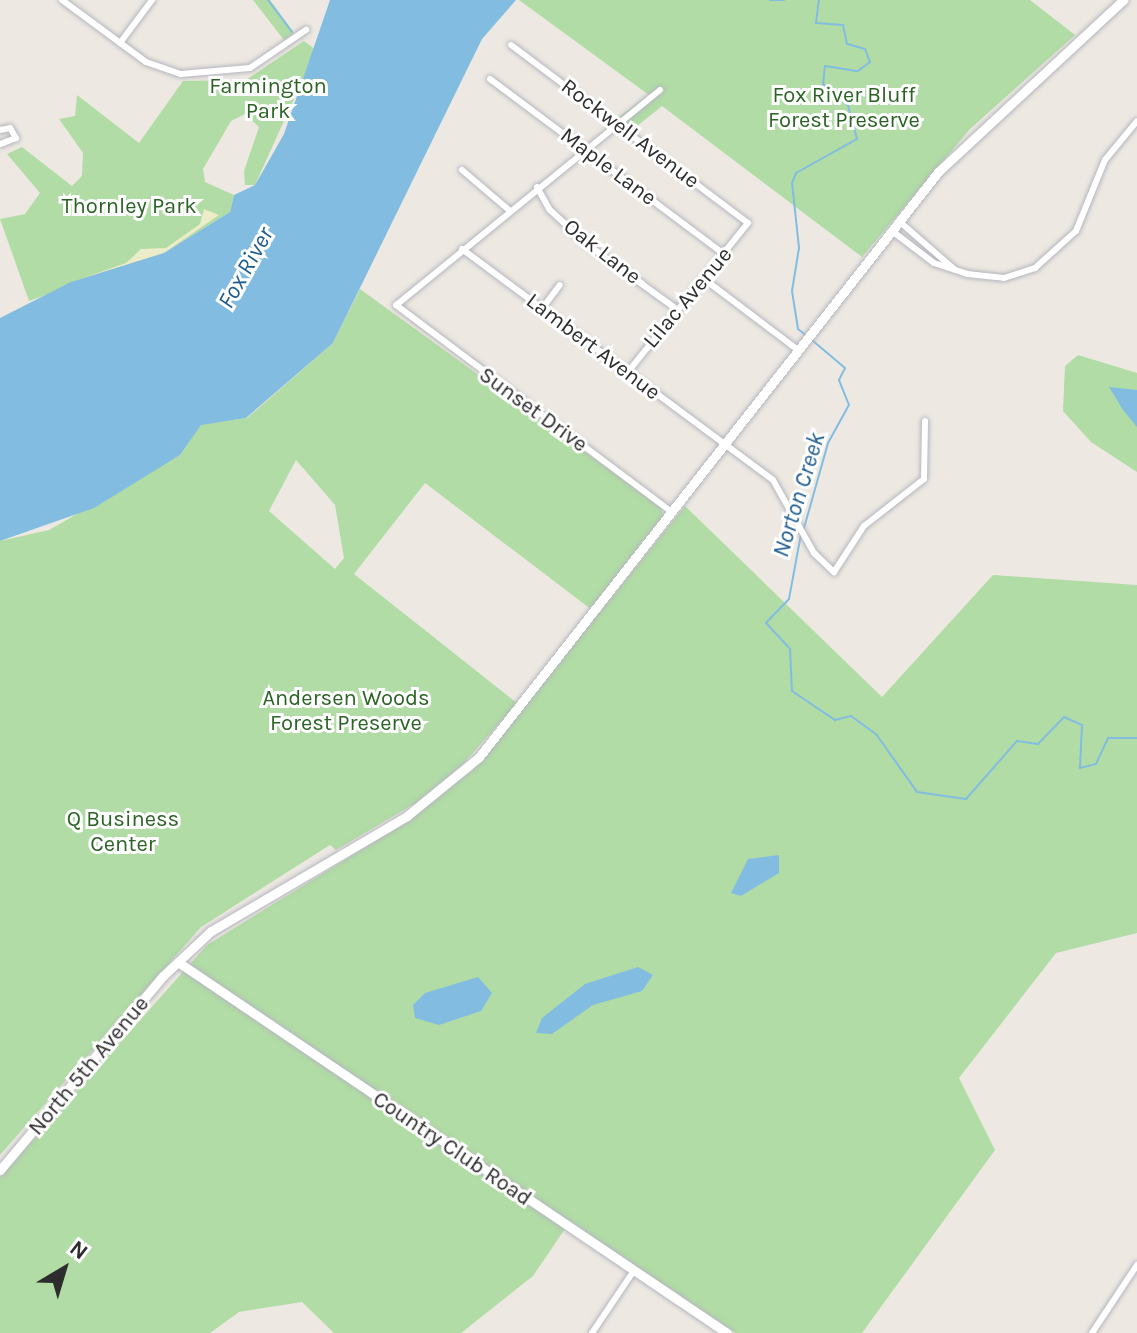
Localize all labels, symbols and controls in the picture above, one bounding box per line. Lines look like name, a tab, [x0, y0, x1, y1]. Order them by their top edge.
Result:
park label: Farmington Park	[209, 73, 327, 124]
street label: Rockwell Avenue	[556, 73, 704, 195]
park label: Fox River Bluff Forest Preserve	[768, 82, 920, 134]
street label: Maple Lane	[555, 122, 661, 212]
park label: Thornley Park	[61, 194, 197, 220]
street label: Oak Lane	[558, 214, 646, 290]
water label: Fox River	[212, 222, 280, 314]
street label: Lilac Avenue	[638, 242, 738, 354]
street label: Lambert Avenue	[521, 288, 665, 406]
street label: Sunset Drive	[474, 362, 592, 458]
water label: Norton Creek	[766, 429, 832, 561]
park label: Andersen Woods Forest Preserve	[262, 685, 430, 736]
park label: Q Business Center	[67, 806, 179, 858]
street label: North 5th Avenue	[23, 991, 155, 1141]
street label: Country Club Road	[368, 1086, 536, 1212]
north arrow	[24, 1229, 104, 1309]
text: N	[65, 1235, 93, 1265]

